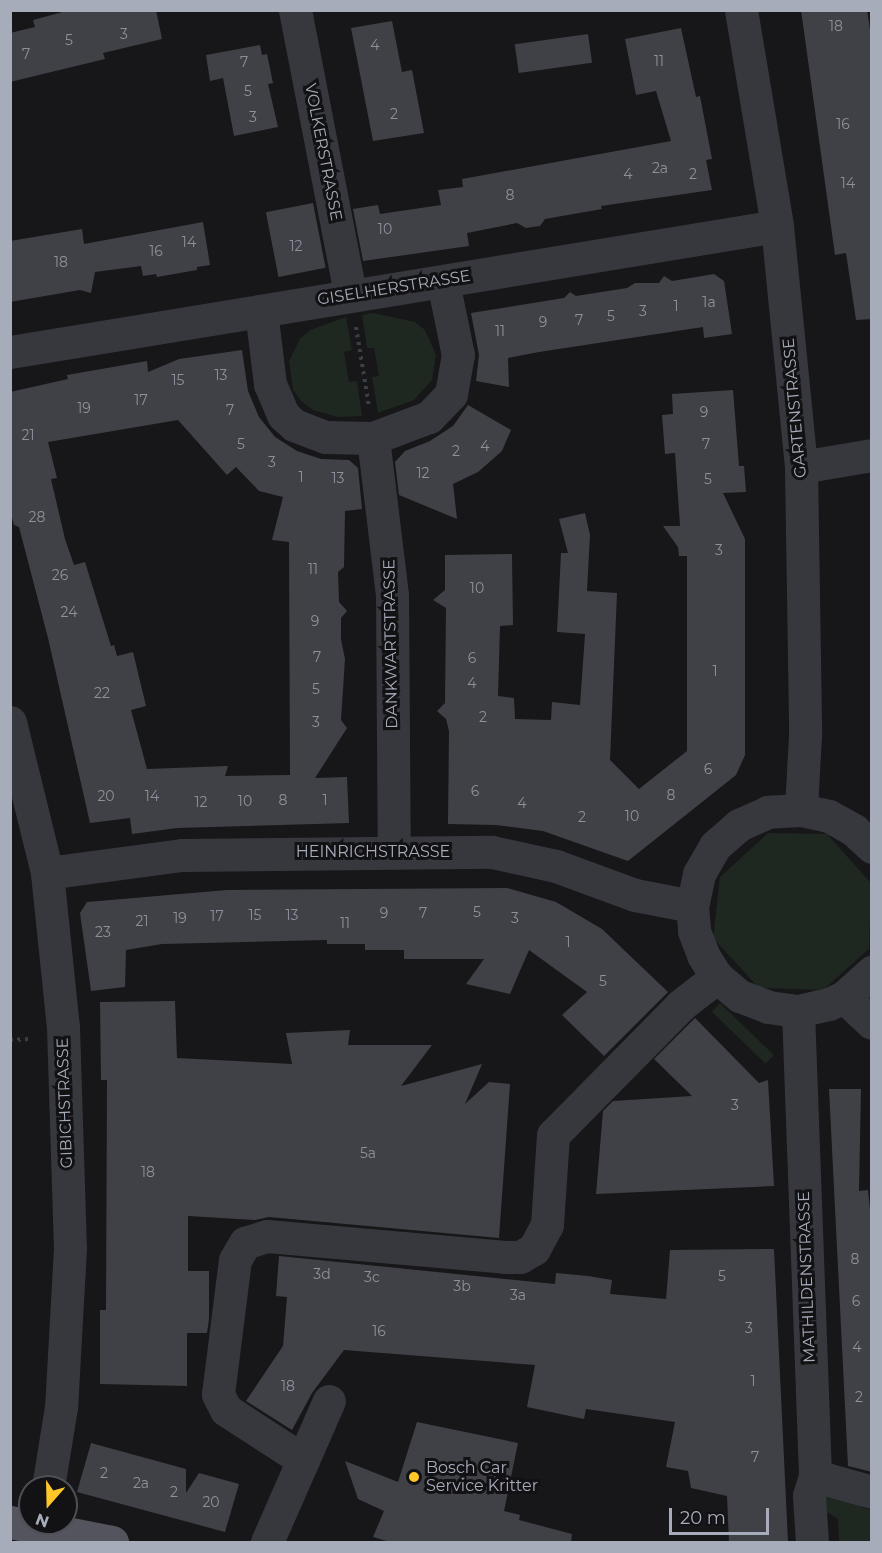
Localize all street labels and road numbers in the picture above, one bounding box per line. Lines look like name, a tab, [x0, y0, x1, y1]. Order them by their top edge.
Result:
street label: VOLKERSTRASSE	[300, 82, 346, 222]
street label: GISELHERSTRASSE	[316, 266, 472, 310]
street label: GARTENSTRASSE	[779, 337, 811, 479]
street label: DANKWARTSTRASSE	[380, 559, 402, 729]
street label: HEINRICHSTRASSE	[296, 842, 450, 862]
street label: GIBICHSTRASSE	[53, 1037, 77, 1169]
street label: MATHILDENSTRASSE	[794, 1191, 820, 1363]

